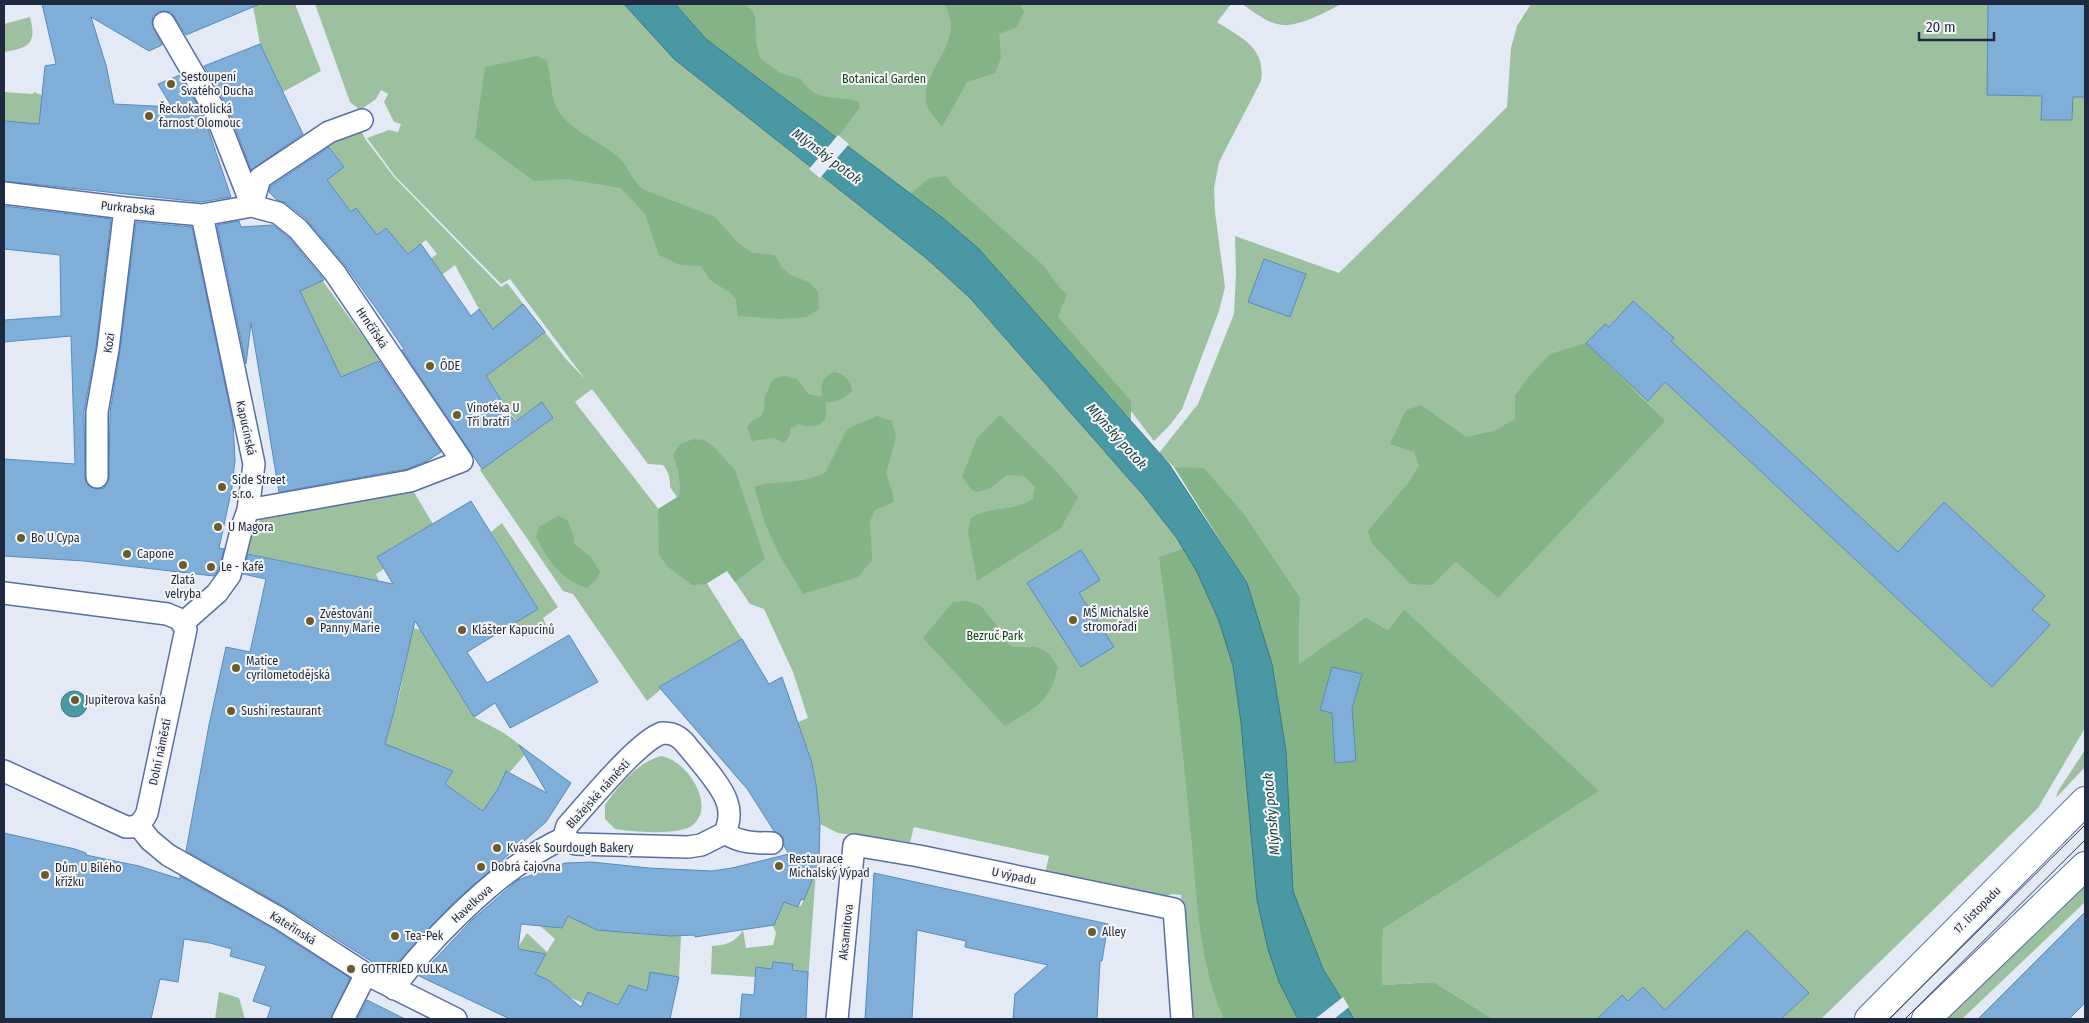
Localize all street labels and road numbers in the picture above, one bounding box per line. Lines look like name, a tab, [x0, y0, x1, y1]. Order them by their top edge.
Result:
street label: Purkrabská	[100, 198, 156, 218]
street label: Hrnčířská	[353, 305, 391, 351]
street label: Kozí	[101, 332, 117, 354]
street label: Kapucínská	[233, 399, 259, 457]
street label: Dolní náměstí	[146, 717, 174, 787]
street label: Blažejské náměstí	[563, 757, 633, 831]
street label: U výpadu	[990, 864, 1038, 888]
street label: Havelkova	[449, 882, 495, 926]
street label: 17. listopadu	[1950, 883, 2004, 937]
street label: Aksamitova	[836, 903, 856, 961]
street label: Kateřinská	[267, 908, 319, 948]

